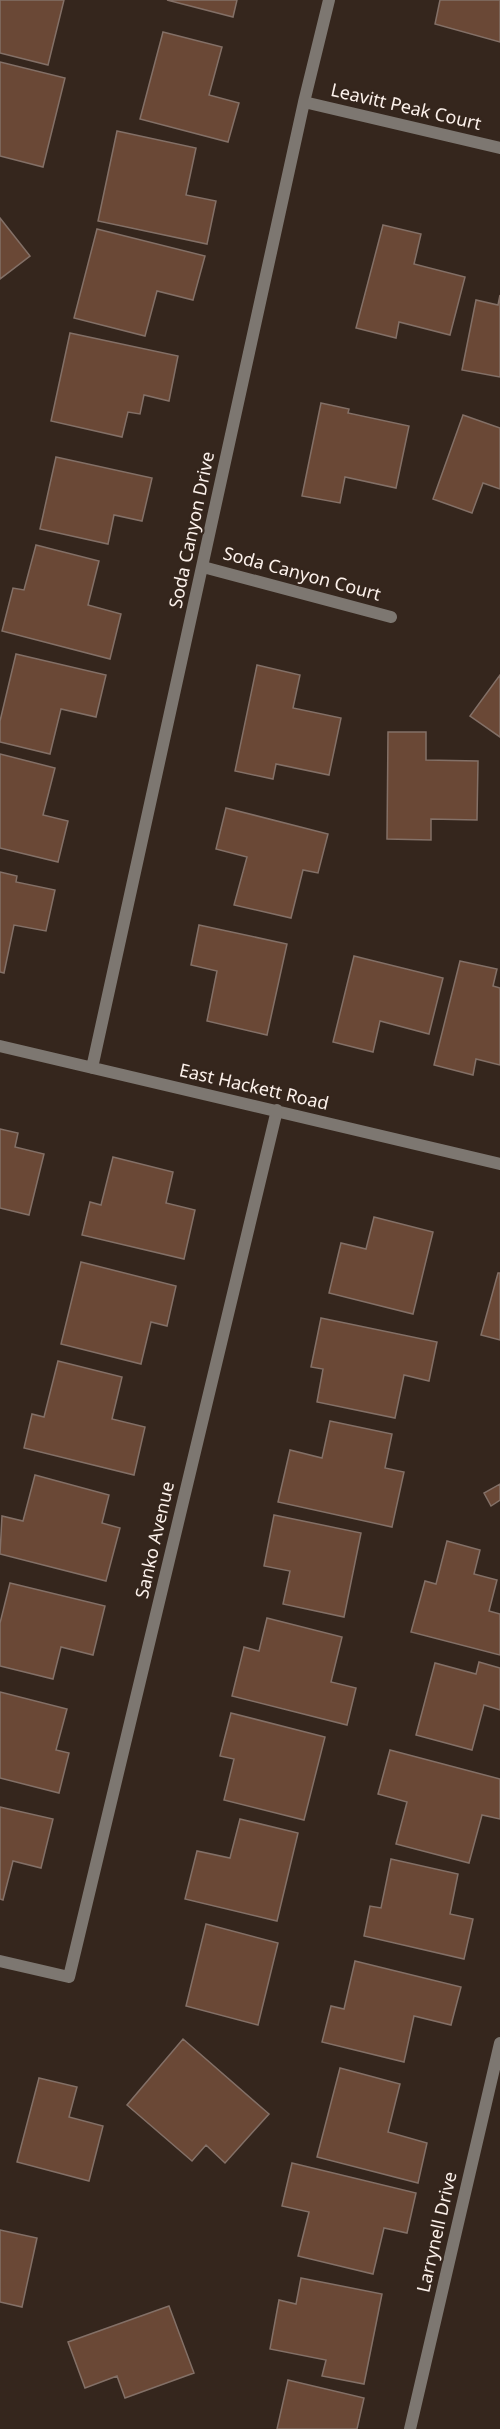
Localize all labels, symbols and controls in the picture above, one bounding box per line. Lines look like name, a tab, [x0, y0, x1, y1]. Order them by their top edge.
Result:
street label: Leavitt Peak Court	[329, 77, 484, 135]
street label: Soda Canyon Drive	[163, 449, 219, 610]
street label: Soda Canyon Court	[221, 540, 384, 606]
street label: East Hackett Road	[177, 1057, 331, 1115]
street label: Sanko Avenue	[129, 1479, 179, 1601]
street label: Larrynell Drive	[410, 2169, 462, 2295]

